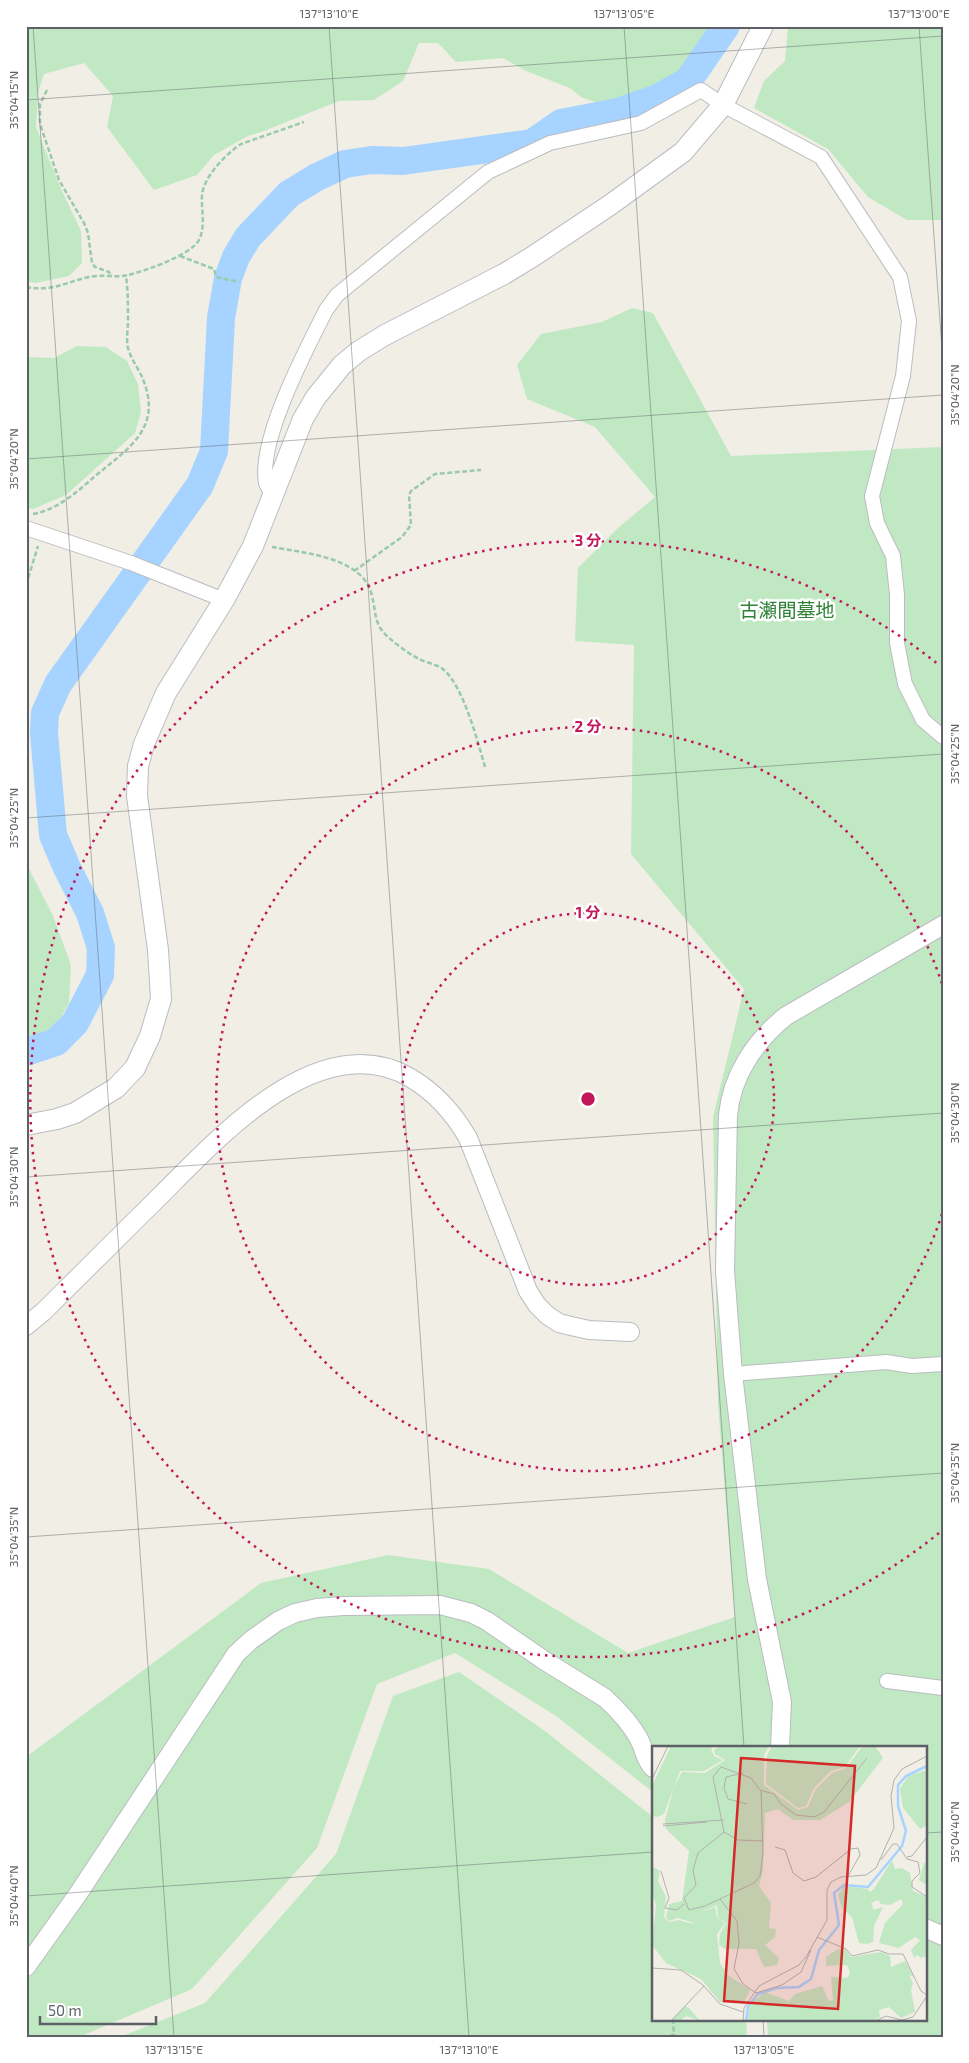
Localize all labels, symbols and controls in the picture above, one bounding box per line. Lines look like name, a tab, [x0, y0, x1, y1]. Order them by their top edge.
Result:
text: 137°13'10"E	[300, 6, 359, 20]
text: 137°13'05"E	[594, 6, 655, 20]
text: 137°13'00"E	[888, 6, 950, 20]
text: 35°04'15"N	[6, 71, 20, 129]
text: 35°04'20"N	[947, 364, 961, 426]
text: 35°04'20"N	[6, 428, 20, 490]
text: 3 分	[575, 531, 601, 549]
park label: 古瀬間墓地	[739, 598, 835, 621]
text: 2 分	[575, 717, 601, 735]
text: 35°04'25"N	[947, 724, 961, 784]
text: 35°04'25"N	[6, 788, 20, 848]
text: 1 分	[576, 903, 600, 921]
text: 35°04'30"N	[947, 1082, 961, 1144]
centre of rings	[579, 1090, 597, 1108]
text: 35°04'30"N	[6, 1146, 20, 1208]
text: 35°04'35"N	[947, 1443, 961, 1503]
text: 35°04'35"N	[6, 1507, 20, 1567]
inset map	[652, 1746, 926, 2020]
text: 35°04'40"N	[947, 1801, 961, 1863]
text: 35°04'40"N	[6, 1865, 20, 1927]
scale bar	[40, 1993, 156, 2025]
text: 50 m	[48, 2001, 82, 2019]
text: 137°13'15"E	[145, 2042, 203, 2056]
text: 137°13'10"E	[440, 2042, 499, 2056]
text: 137°13'05"E	[734, 2042, 795, 2056]

